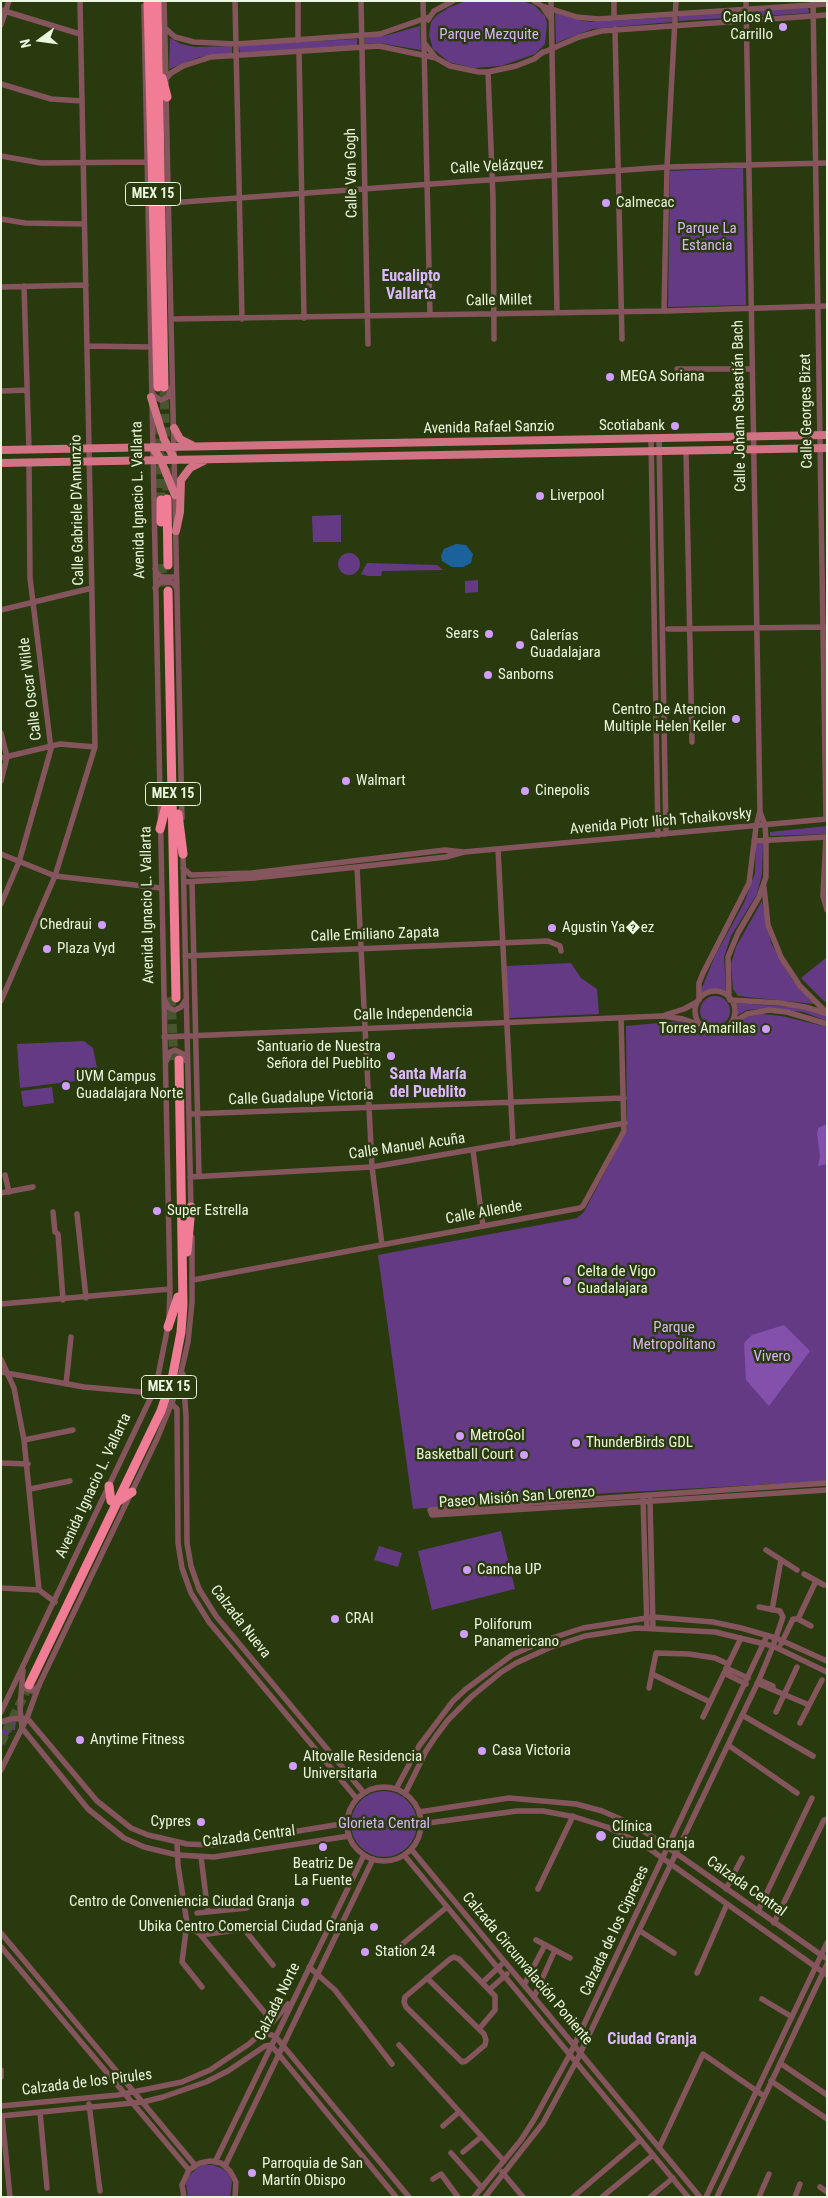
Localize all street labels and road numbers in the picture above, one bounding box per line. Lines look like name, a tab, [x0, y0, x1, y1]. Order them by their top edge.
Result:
street label: Calle Van Gogh	[342, 128, 362, 218]
street label: Calle Velázquez	[450, 156, 544, 178]
road number: MEX 15	[126, 182, 180, 205]
street label: Calle Millet	[466, 291, 532, 311]
street label: Calle Johann Sebastián Bach	[730, 320, 750, 492]
street label: Calle Georges Bizet	[797, 353, 817, 469]
street label: Avenida Rafael Sanzio	[423, 418, 555, 438]
street label: Avenida Ignacio L. Vallarta	[129, 421, 149, 579]
street label: Calle Gabriele D'Annunzio	[68, 434, 88, 586]
street label: Calle Oscar Wilde	[16, 636, 46, 742]
road number: MEX 15	[146, 782, 200, 806]
street label: Avenida Piotr Ilich Tchaikovsky	[569, 805, 753, 839]
street label: Avenida Ignacio L. Vallarta	[138, 826, 158, 984]
street label: Calle Emiliano Zapata	[310, 924, 440, 946]
street label: Calle Independencia	[353, 1003, 473, 1025]
street label: Calle Guadalupe Victoria	[228, 1086, 374, 1110]
street label: Calle Manuel Acuña	[348, 1130, 466, 1164]
street label: Calle Allende	[444, 1197, 524, 1229]
road number: MEX 15	[142, 1375, 196, 1398]
street label: Avenida Ignacio L. Vallarta	[53, 1411, 135, 1561]
street label: Paseo Misión San Lorenzo	[438, 1484, 596, 1512]
street label: Calzada Nueva	[206, 1582, 274, 1662]
street label: Calzada Central	[202, 1822, 296, 1852]
street label: Calzada Central	[703, 1853, 789, 1921]
street label: Calzada de los Cipreces	[577, 1863, 653, 1999]
street label: Calzada Circunvalación Poniente	[458, 1889, 596, 2049]
street label: Calzada Norte	[251, 1960, 305, 2044]
street label: Calzada de los Pirules	[21, 2066, 153, 2100]

